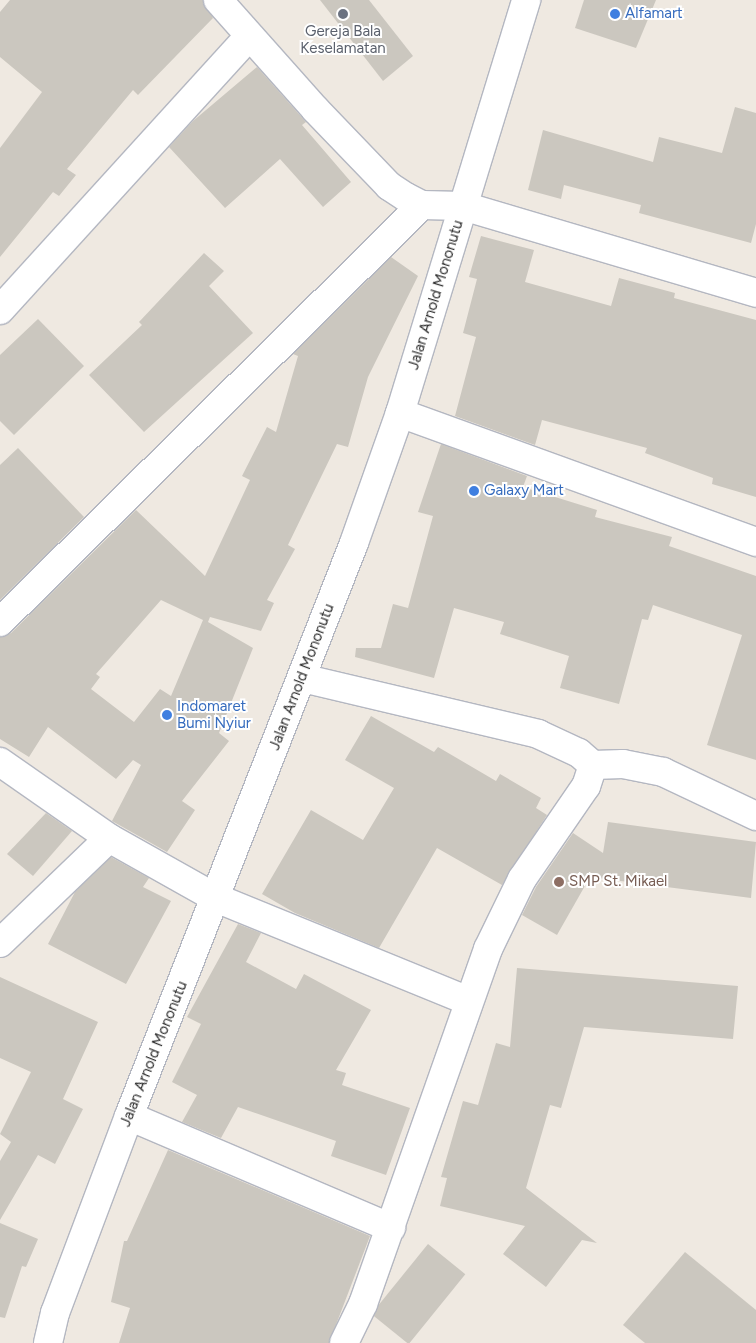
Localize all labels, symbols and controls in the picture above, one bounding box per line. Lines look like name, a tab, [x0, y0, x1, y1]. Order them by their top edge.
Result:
place label: Alfamart	[625, 5, 683, 23]
marker: Gereja Bala Keselamatan	[337, 8, 349, 20]
marker: Alfamart	[609, 8, 621, 20]
place label: Gereja Bala Keselamatan	[300, 22, 386, 57]
street label: Jalan Arnold Mononutu	[405, 218, 467, 372]
place label: Galaxy Mart	[484, 482, 564, 500]
marker: Galaxy Mart	[468, 485, 480, 497]
street label: Jalan Arnold Mononutu	[266, 601, 338, 753]
place label: Indomaret Bumi Nyiur	[177, 697, 251, 732]
marker: Indomaret Bumi Nyiur	[161, 709, 173, 721]
place label: SMP St. Mikael	[569, 873, 667, 891]
marker: SMP St. Mikael	[553, 876, 565, 888]
street label: Jalan Arnold Mononutu	[116, 978, 192, 1130]

